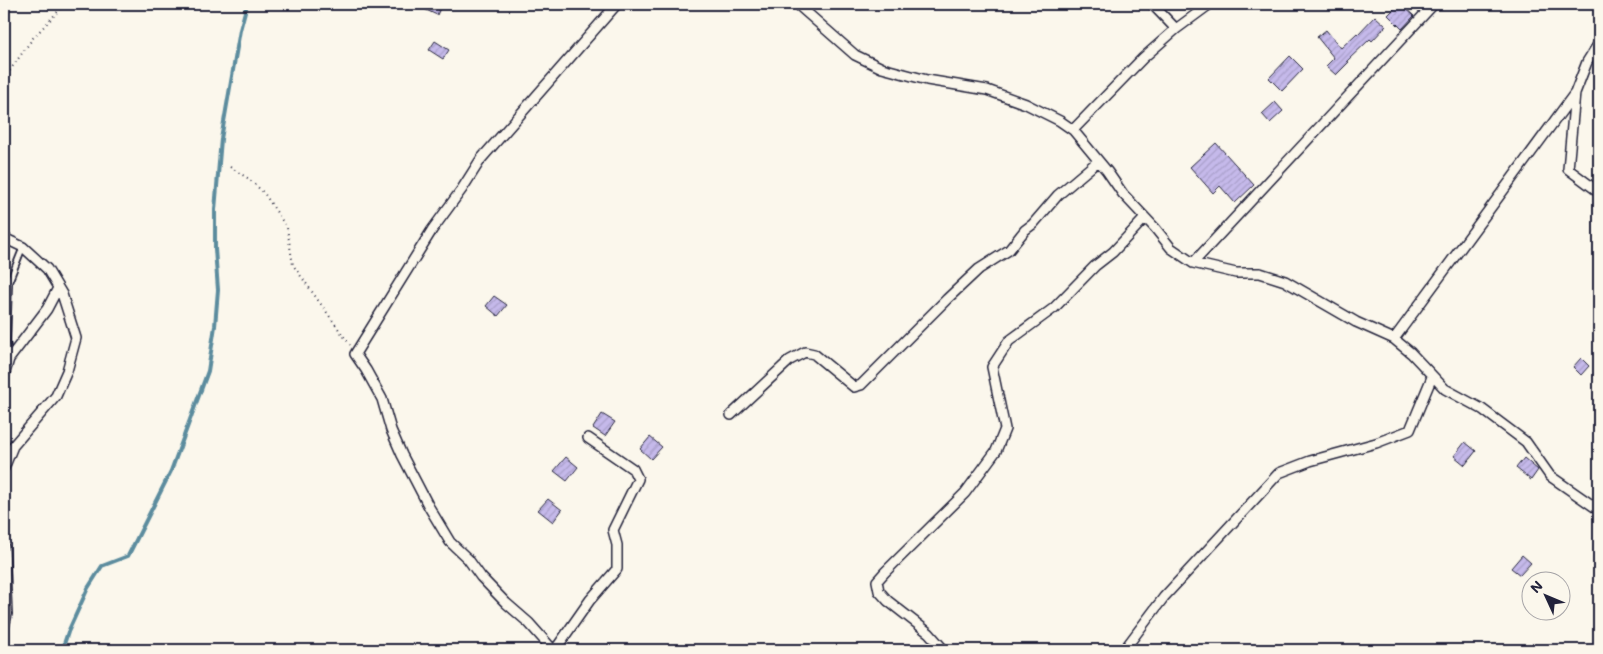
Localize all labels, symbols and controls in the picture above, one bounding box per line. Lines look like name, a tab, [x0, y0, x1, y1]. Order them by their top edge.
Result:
north arrow	[1520, 572, 1570, 622]
text: N	[1526, 576, 1547, 597]

